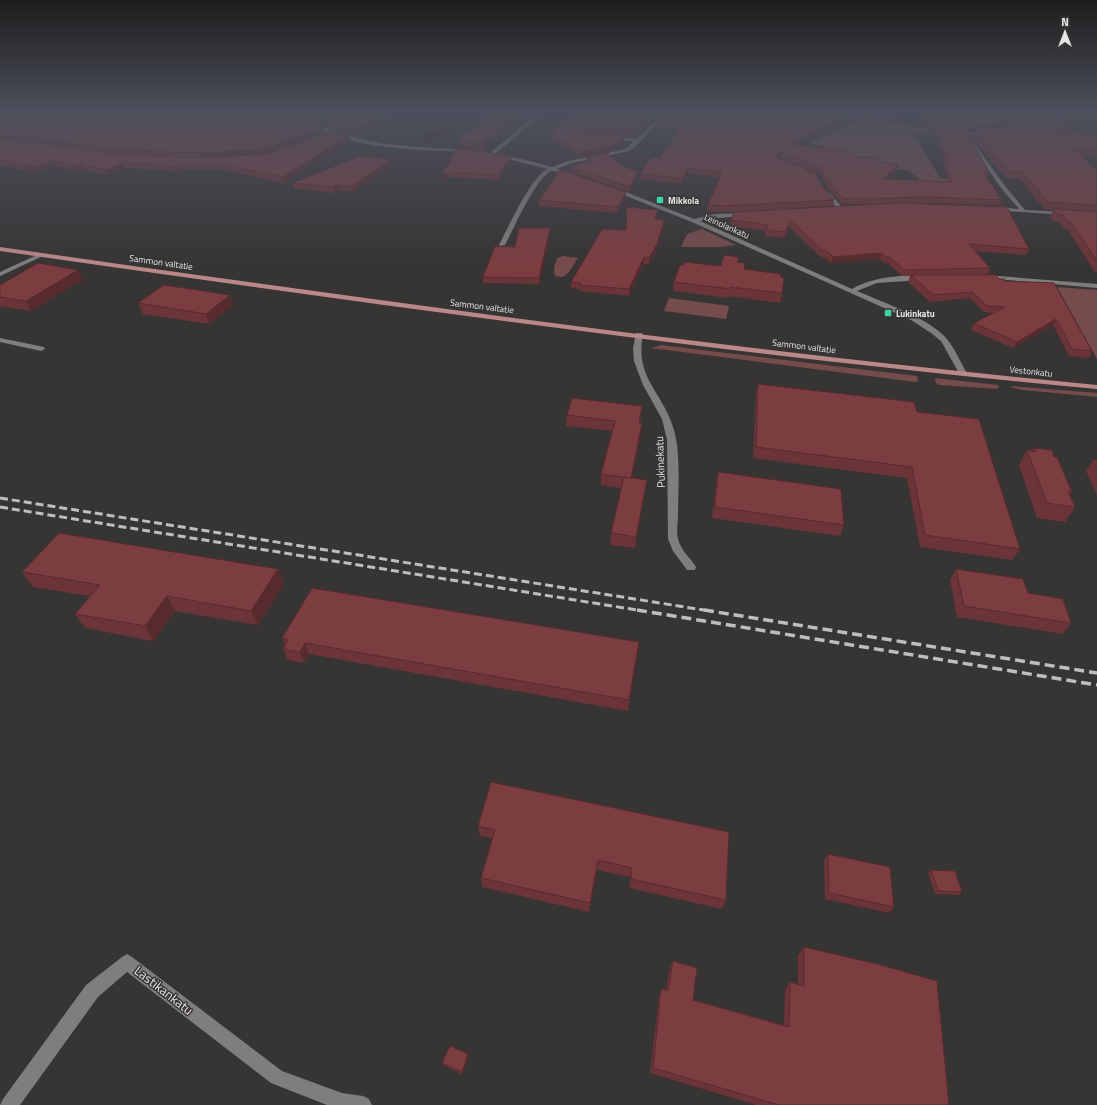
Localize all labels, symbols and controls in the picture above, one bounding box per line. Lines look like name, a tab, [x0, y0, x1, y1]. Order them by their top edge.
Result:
north arrow	[1045, 12, 1085, 52]
text: N	[1061, 14, 1069, 30]
place label: Mikkola	[668, 194, 699, 207]
marker: Mikkola	[655, 195, 665, 205]
street label: Leinolankatu	[702, 210, 752, 242]
street label: Sammon valtatie	[128, 251, 194, 273]
street label: Sammon valtatie	[449, 296, 515, 316]
place label: Lukinkatu	[896, 307, 935, 320]
marker: Lukinkatu	[883, 308, 893, 318]
street label: Sammon valtatie	[771, 336, 837, 356]
street label: Vestonkatu	[1009, 362, 1053, 380]
street label: Pukinekatu	[651, 436, 669, 488]
street label: Lastikankatu	[130, 961, 198, 1019]

